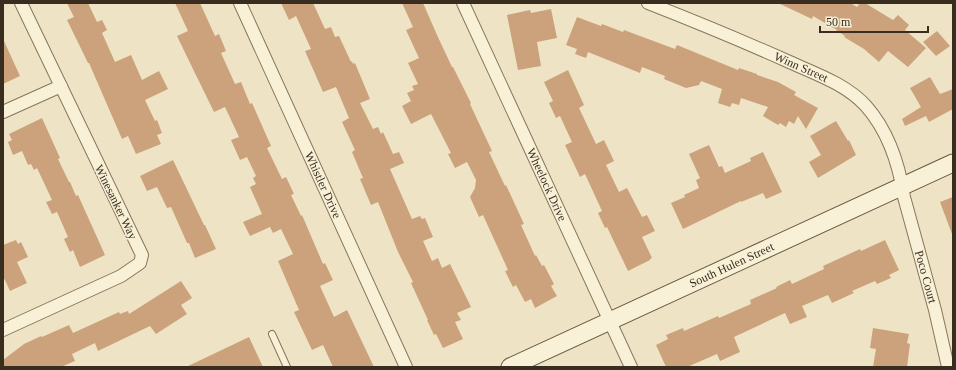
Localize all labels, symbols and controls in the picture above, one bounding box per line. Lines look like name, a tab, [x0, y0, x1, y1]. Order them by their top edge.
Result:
scale bar	[820, 8, 928, 34]
text: 50 m	[826, 15, 851, 29]
street label: Winn Street	[772, 49, 831, 85]
street label: Wheelock Drive	[524, 146, 570, 223]
street label: Whistler Drive	[302, 149, 344, 220]
street label: Winesanker Way	[92, 162, 140, 242]
street label: South Hulen Street	[687, 239, 777, 290]
street label: Poco Court	[912, 249, 940, 306]

